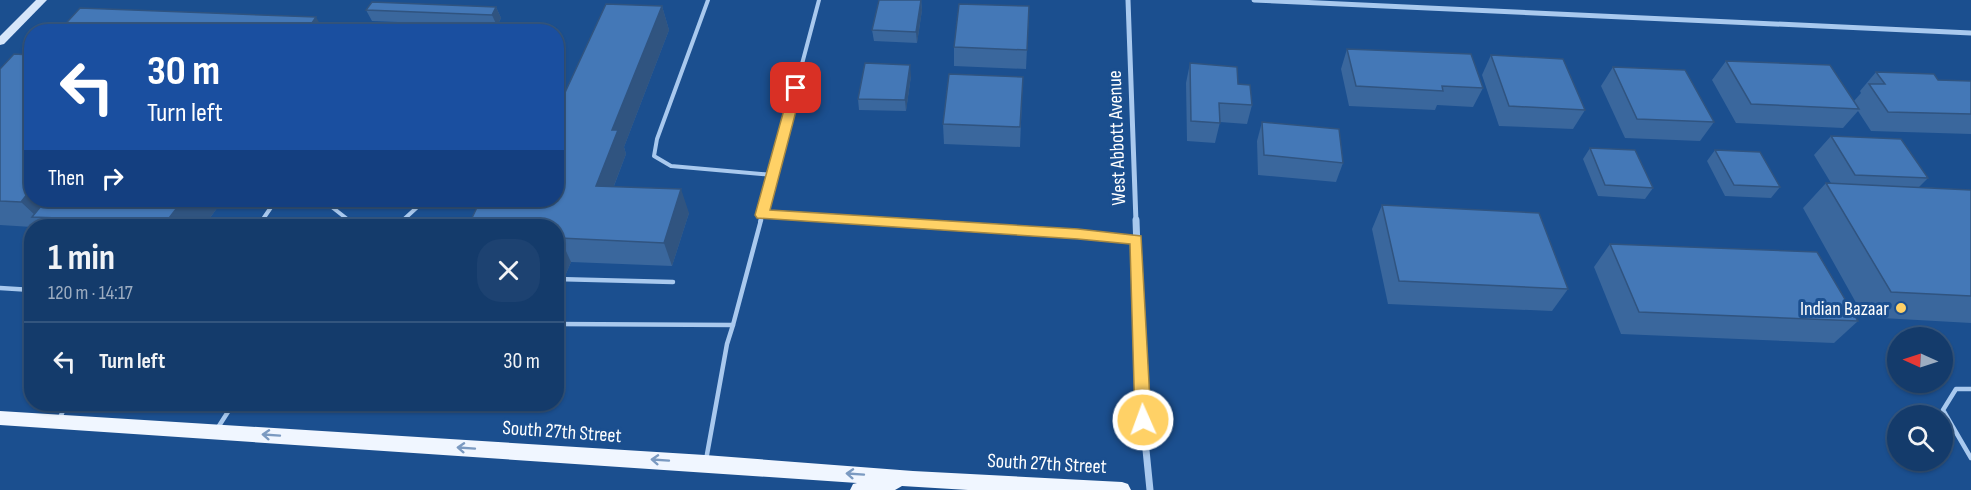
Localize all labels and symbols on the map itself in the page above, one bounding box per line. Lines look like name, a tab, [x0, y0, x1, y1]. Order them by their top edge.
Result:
pin	[770, 62, 821, 113]
street label: West Abbott Avenue	[1103, 70, 1131, 206]
place label: Indian Bazaar	[1800, 297, 1889, 321]
marker: Indian Bazaar	[1894, 301, 1908, 315]
north arrow	[1887, 327, 1953, 393]
position arrow	[1111, 388, 1175, 452]
street label: South 27th Street	[501, 416, 622, 448]
one-way arrow	[262, 430, 281, 441]
one-way arrow	[456, 442, 476, 453]
street label: South 27th Street	[987, 449, 1107, 479]
one-way arrow	[651, 454, 671, 465]
one-way arrow	[845, 468, 865, 479]

